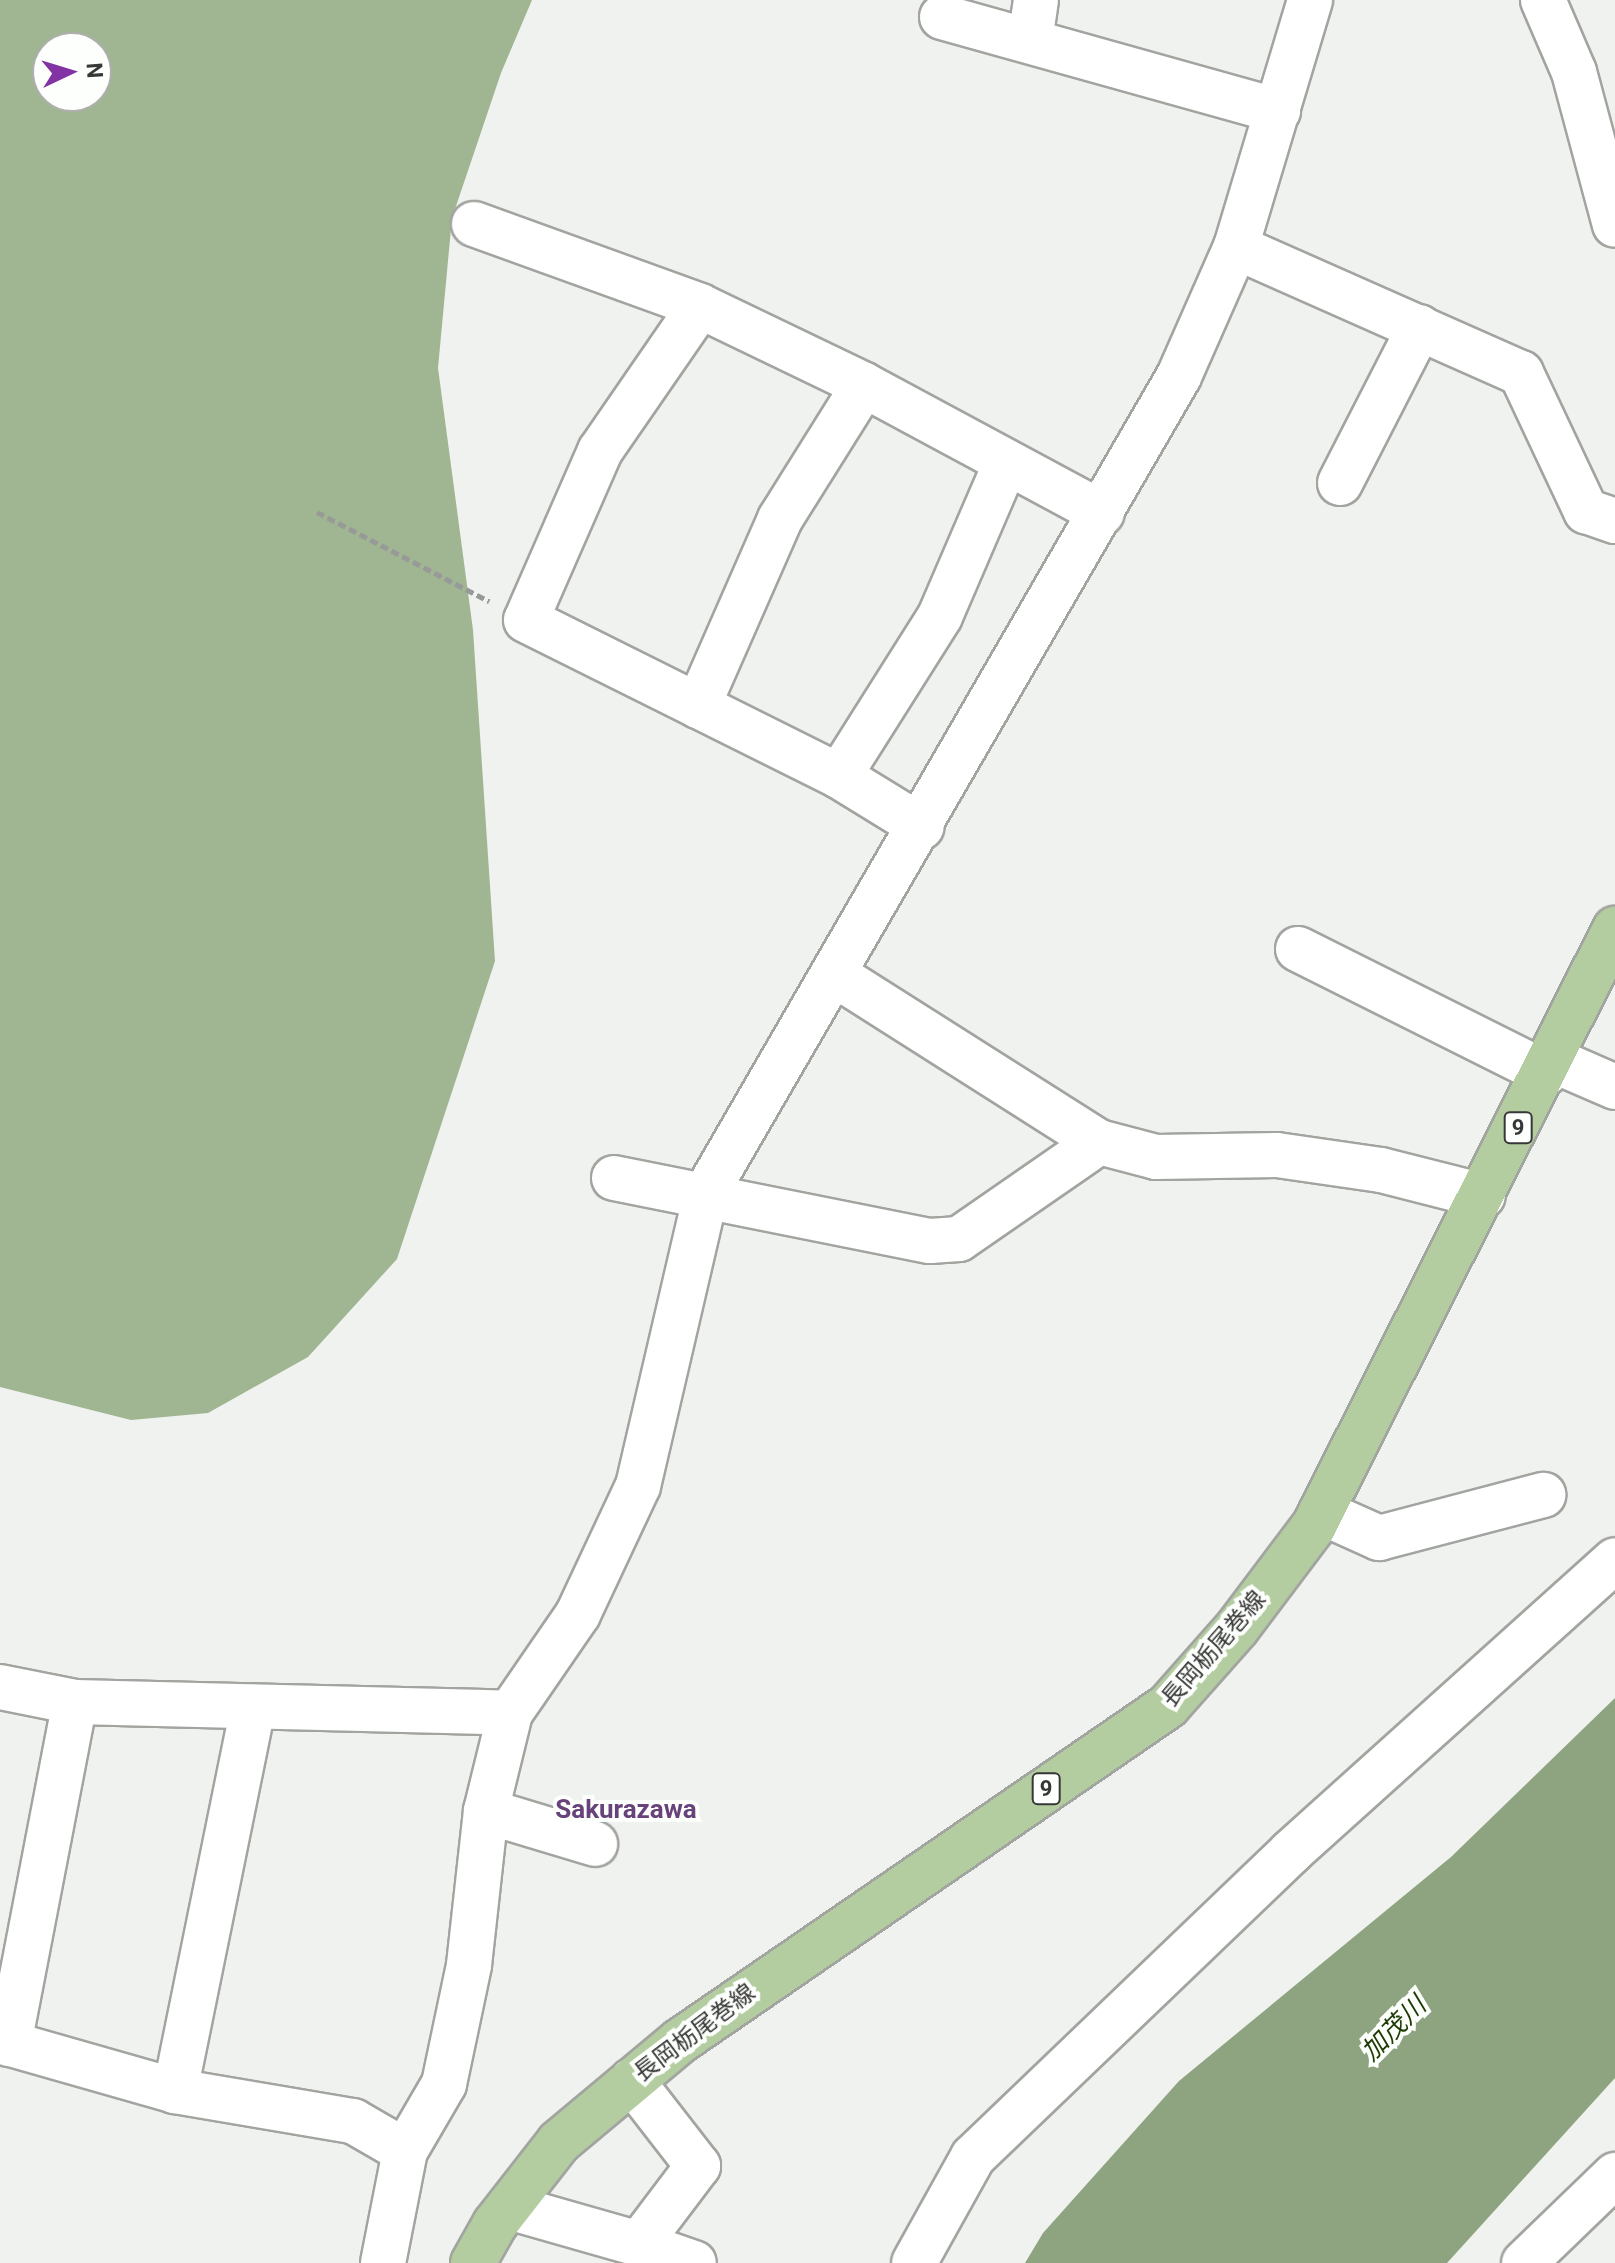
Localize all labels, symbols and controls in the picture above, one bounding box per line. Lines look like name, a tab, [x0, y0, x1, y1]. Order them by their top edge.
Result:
north arrow	[32, 32, 112, 112]
text: N	[81, 62, 107, 79]
road number: 9	[1502, 1110, 1534, 1146]
street label: 長岡栃尾巻線	[1156, 1585, 1272, 1713]
road number: 9	[1030, 1771, 1062, 1807]
district label: Sakurazawa	[555, 1794, 697, 1826]
street label: 長岡栃尾巻線	[629, 1978, 761, 2088]
water label: 加茂川	[1355, 1990, 1433, 2068]

